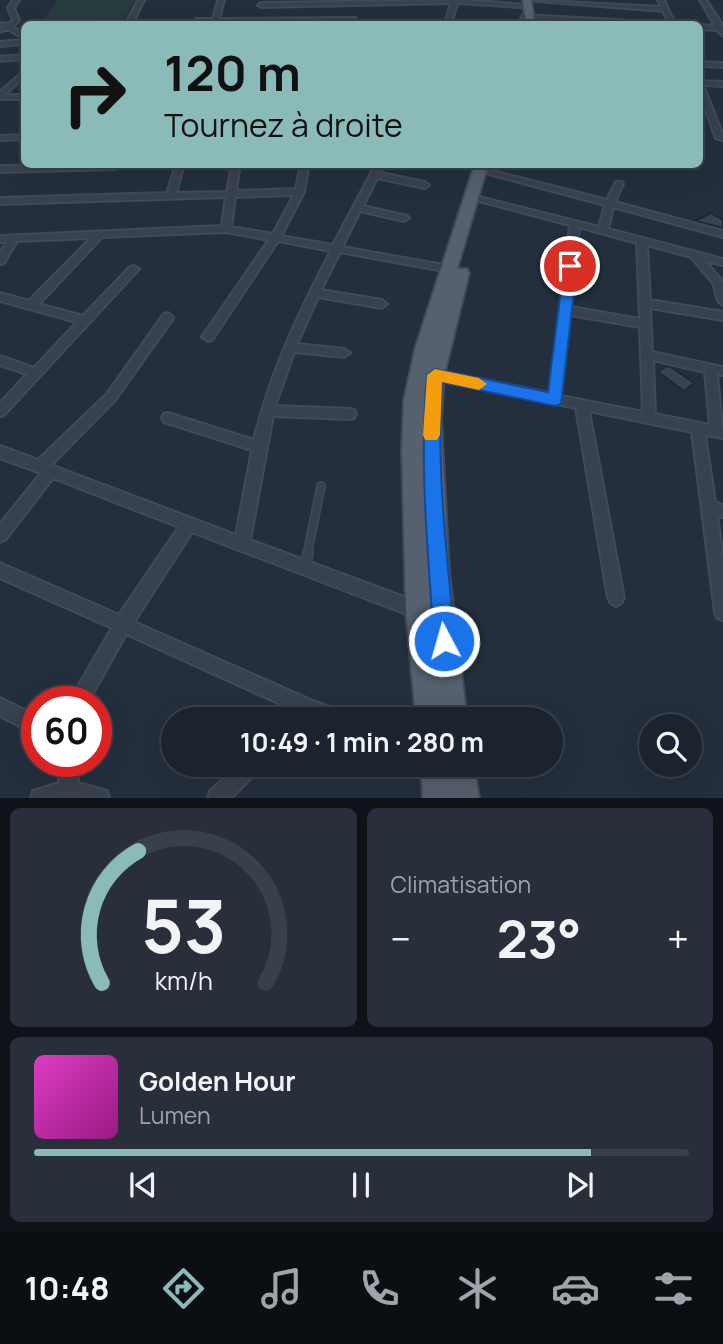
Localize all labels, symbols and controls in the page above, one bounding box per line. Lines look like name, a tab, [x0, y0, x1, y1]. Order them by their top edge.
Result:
text: 120 m	[164, 39, 301, 106]
icon: right	[49, 49, 140, 140]
text: Tournez à droite	[164, 103, 403, 147]
pin	[540, 236, 600, 296]
icon: arrive	[551, 247, 589, 285]
position arrow	[407, 604, 481, 678]
speed limit sign: 60	[21, 686, 112, 777]
map controls	[639, 714, 702, 777]
button: search	[639, 714, 702, 777]
text: 10:49 · 1 min · 280 m	[240, 724, 484, 760]
text: Climatisation	[391, 868, 531, 900]
text: 53	[141, 876, 226, 976]
text: 23°	[497, 903, 581, 974]
text: −	[391, 912, 411, 964]
text: +	[667, 912, 689, 964]
text: km/h	[154, 963, 212, 998]
text: Golden Hour	[139, 1063, 296, 1099]
text: Lumen	[139, 1099, 211, 1131]
icon: previous	[124, 1166, 162, 1204]
icon: pause	[342, 1166, 380, 1204]
icon: next	[561, 1166, 599, 1204]
icon: directions	[159, 1264, 208, 1313]
icon: music	[257, 1264, 306, 1313]
icon: phone	[355, 1264, 404, 1313]
icon: climate	[453, 1264, 502, 1313]
icon: car	[551, 1264, 600, 1313]
icon: filters	[649, 1264, 698, 1313]
text: 10:48	[25, 1266, 110, 1310]

